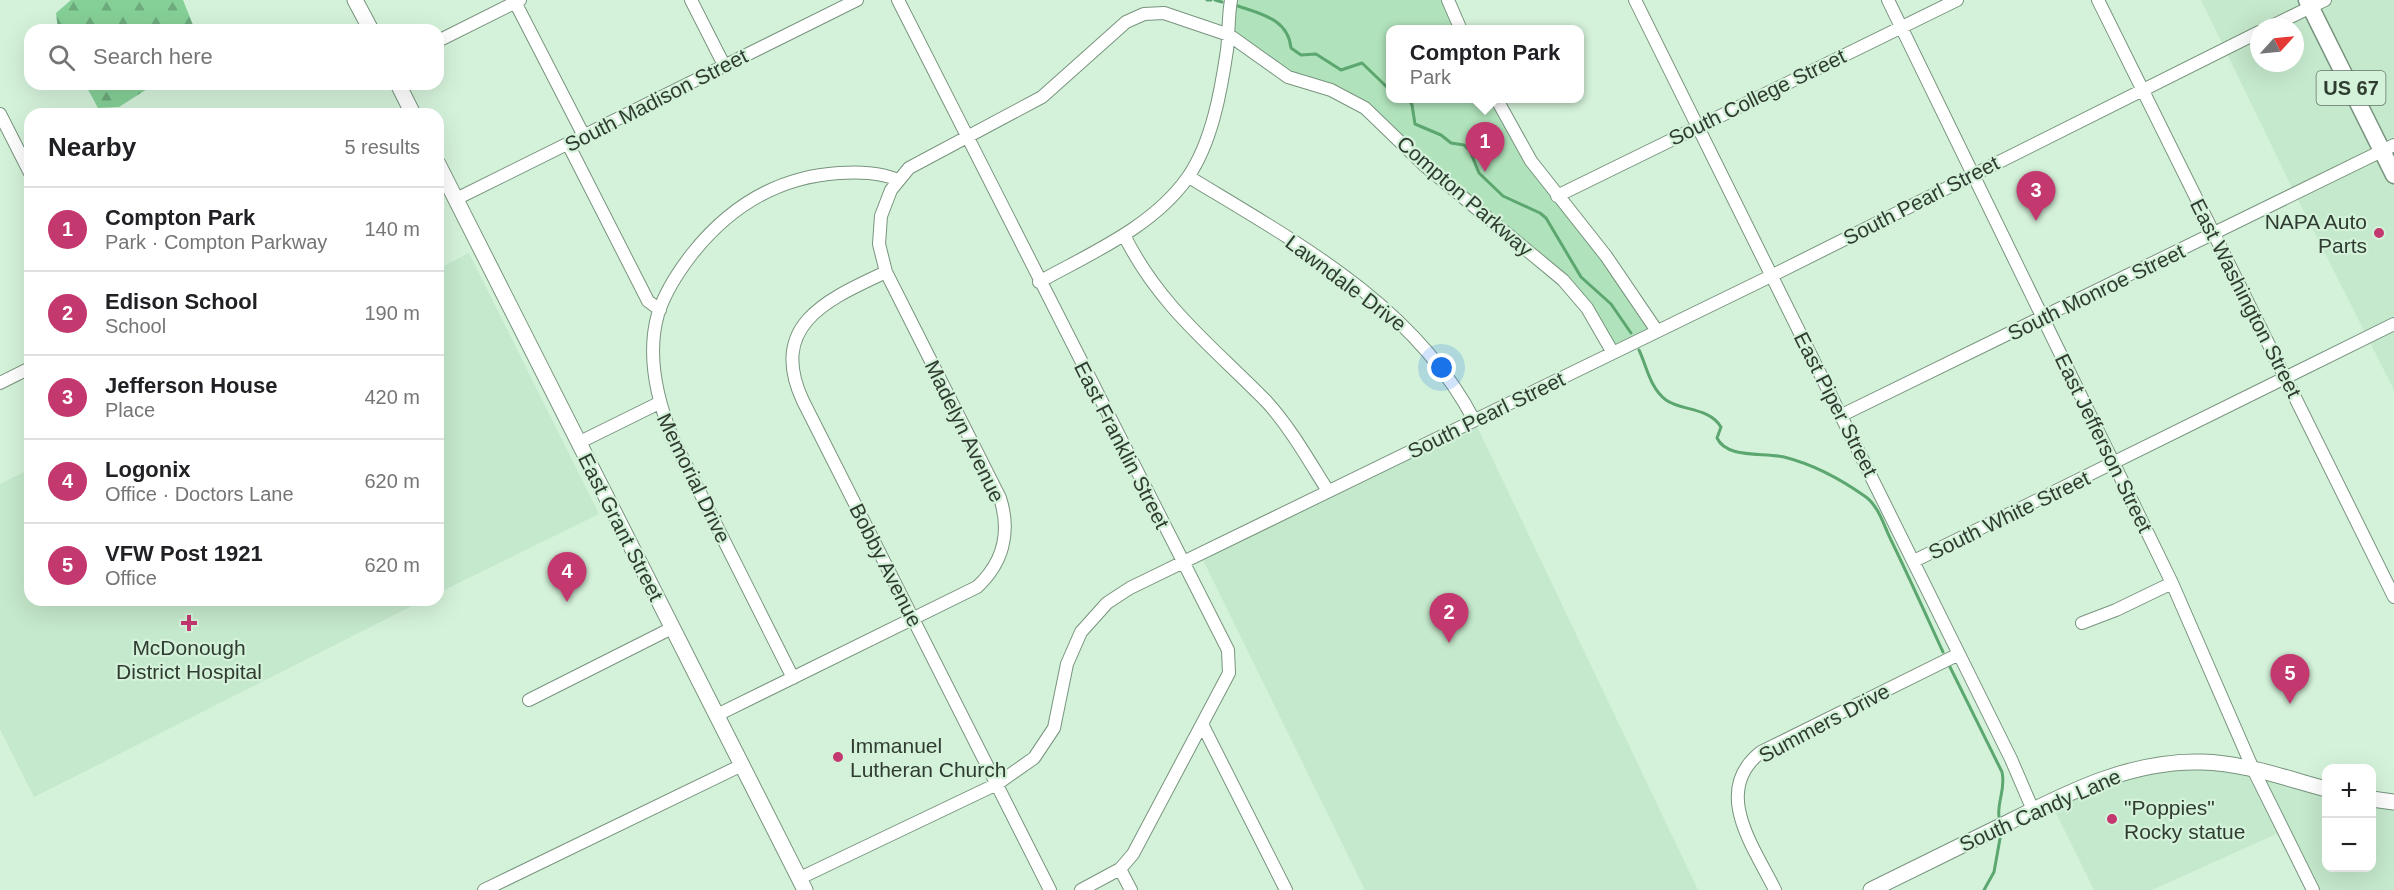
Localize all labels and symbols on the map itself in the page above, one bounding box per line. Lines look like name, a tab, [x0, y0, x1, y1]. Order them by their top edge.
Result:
north arrow	[2250, 18, 2304, 72]
street label: South Madison Street	[561, 44, 751, 156]
street label: South College Street	[1665, 44, 1849, 150]
road number: US 67	[2316, 71, 2386, 105]
pin: 1	[1466, 122, 1504, 172]
street label: Compton Parkway	[1393, 131, 1538, 261]
street label: South Pearl Street	[1839, 151, 2003, 249]
pin: 3	[2016, 172, 2056, 221]
street label: East Washington Street	[2186, 195, 2306, 401]
place label: NAPA Auto Parts	[2265, 210, 2367, 257]
marker: NAPA Auto Parts	[2372, 226, 2386, 240]
street label: Lawndale Drive	[1281, 230, 1411, 336]
street label: South Monroe Street	[2004, 239, 2188, 345]
street label: East Piper Street	[1790, 328, 1882, 480]
street label: East Jefferson Street	[2051, 350, 2157, 536]
your location	[1427, 353, 1456, 382]
street label: Madelyn Avenue	[921, 356, 1009, 506]
street label: East Franklin Street	[1070, 358, 1174, 533]
street label: South Pearl Street	[1404, 367, 1568, 463]
street label: Memorial Drive	[653, 410, 735, 546]
street label: East Grant Street	[574, 449, 668, 605]
street label: South White Street	[1925, 466, 2093, 564]
street label: Bobby Avenue	[845, 500, 927, 630]
pin: 4	[548, 552, 586, 602]
pin: 2	[1430, 594, 1468, 643]
marker: McDonough District Hospital	[180, 614, 198, 632]
place label: McDonough District Hospital	[116, 636, 262, 683]
pin: 5	[2270, 654, 2310, 704]
street label: Summers Drive	[1755, 679, 1893, 767]
place label: Immanuel Lutheran Church	[850, 734, 1006, 781]
marker: Immanuel Lutheran Church	[831, 750, 845, 764]
street label: South Candy Lane	[1956, 764, 2124, 856]
place label: "Poppies" Rocky statue	[2124, 796, 2245, 843]
marker: "Poppies" Rocky statue	[2105, 812, 2119, 826]

